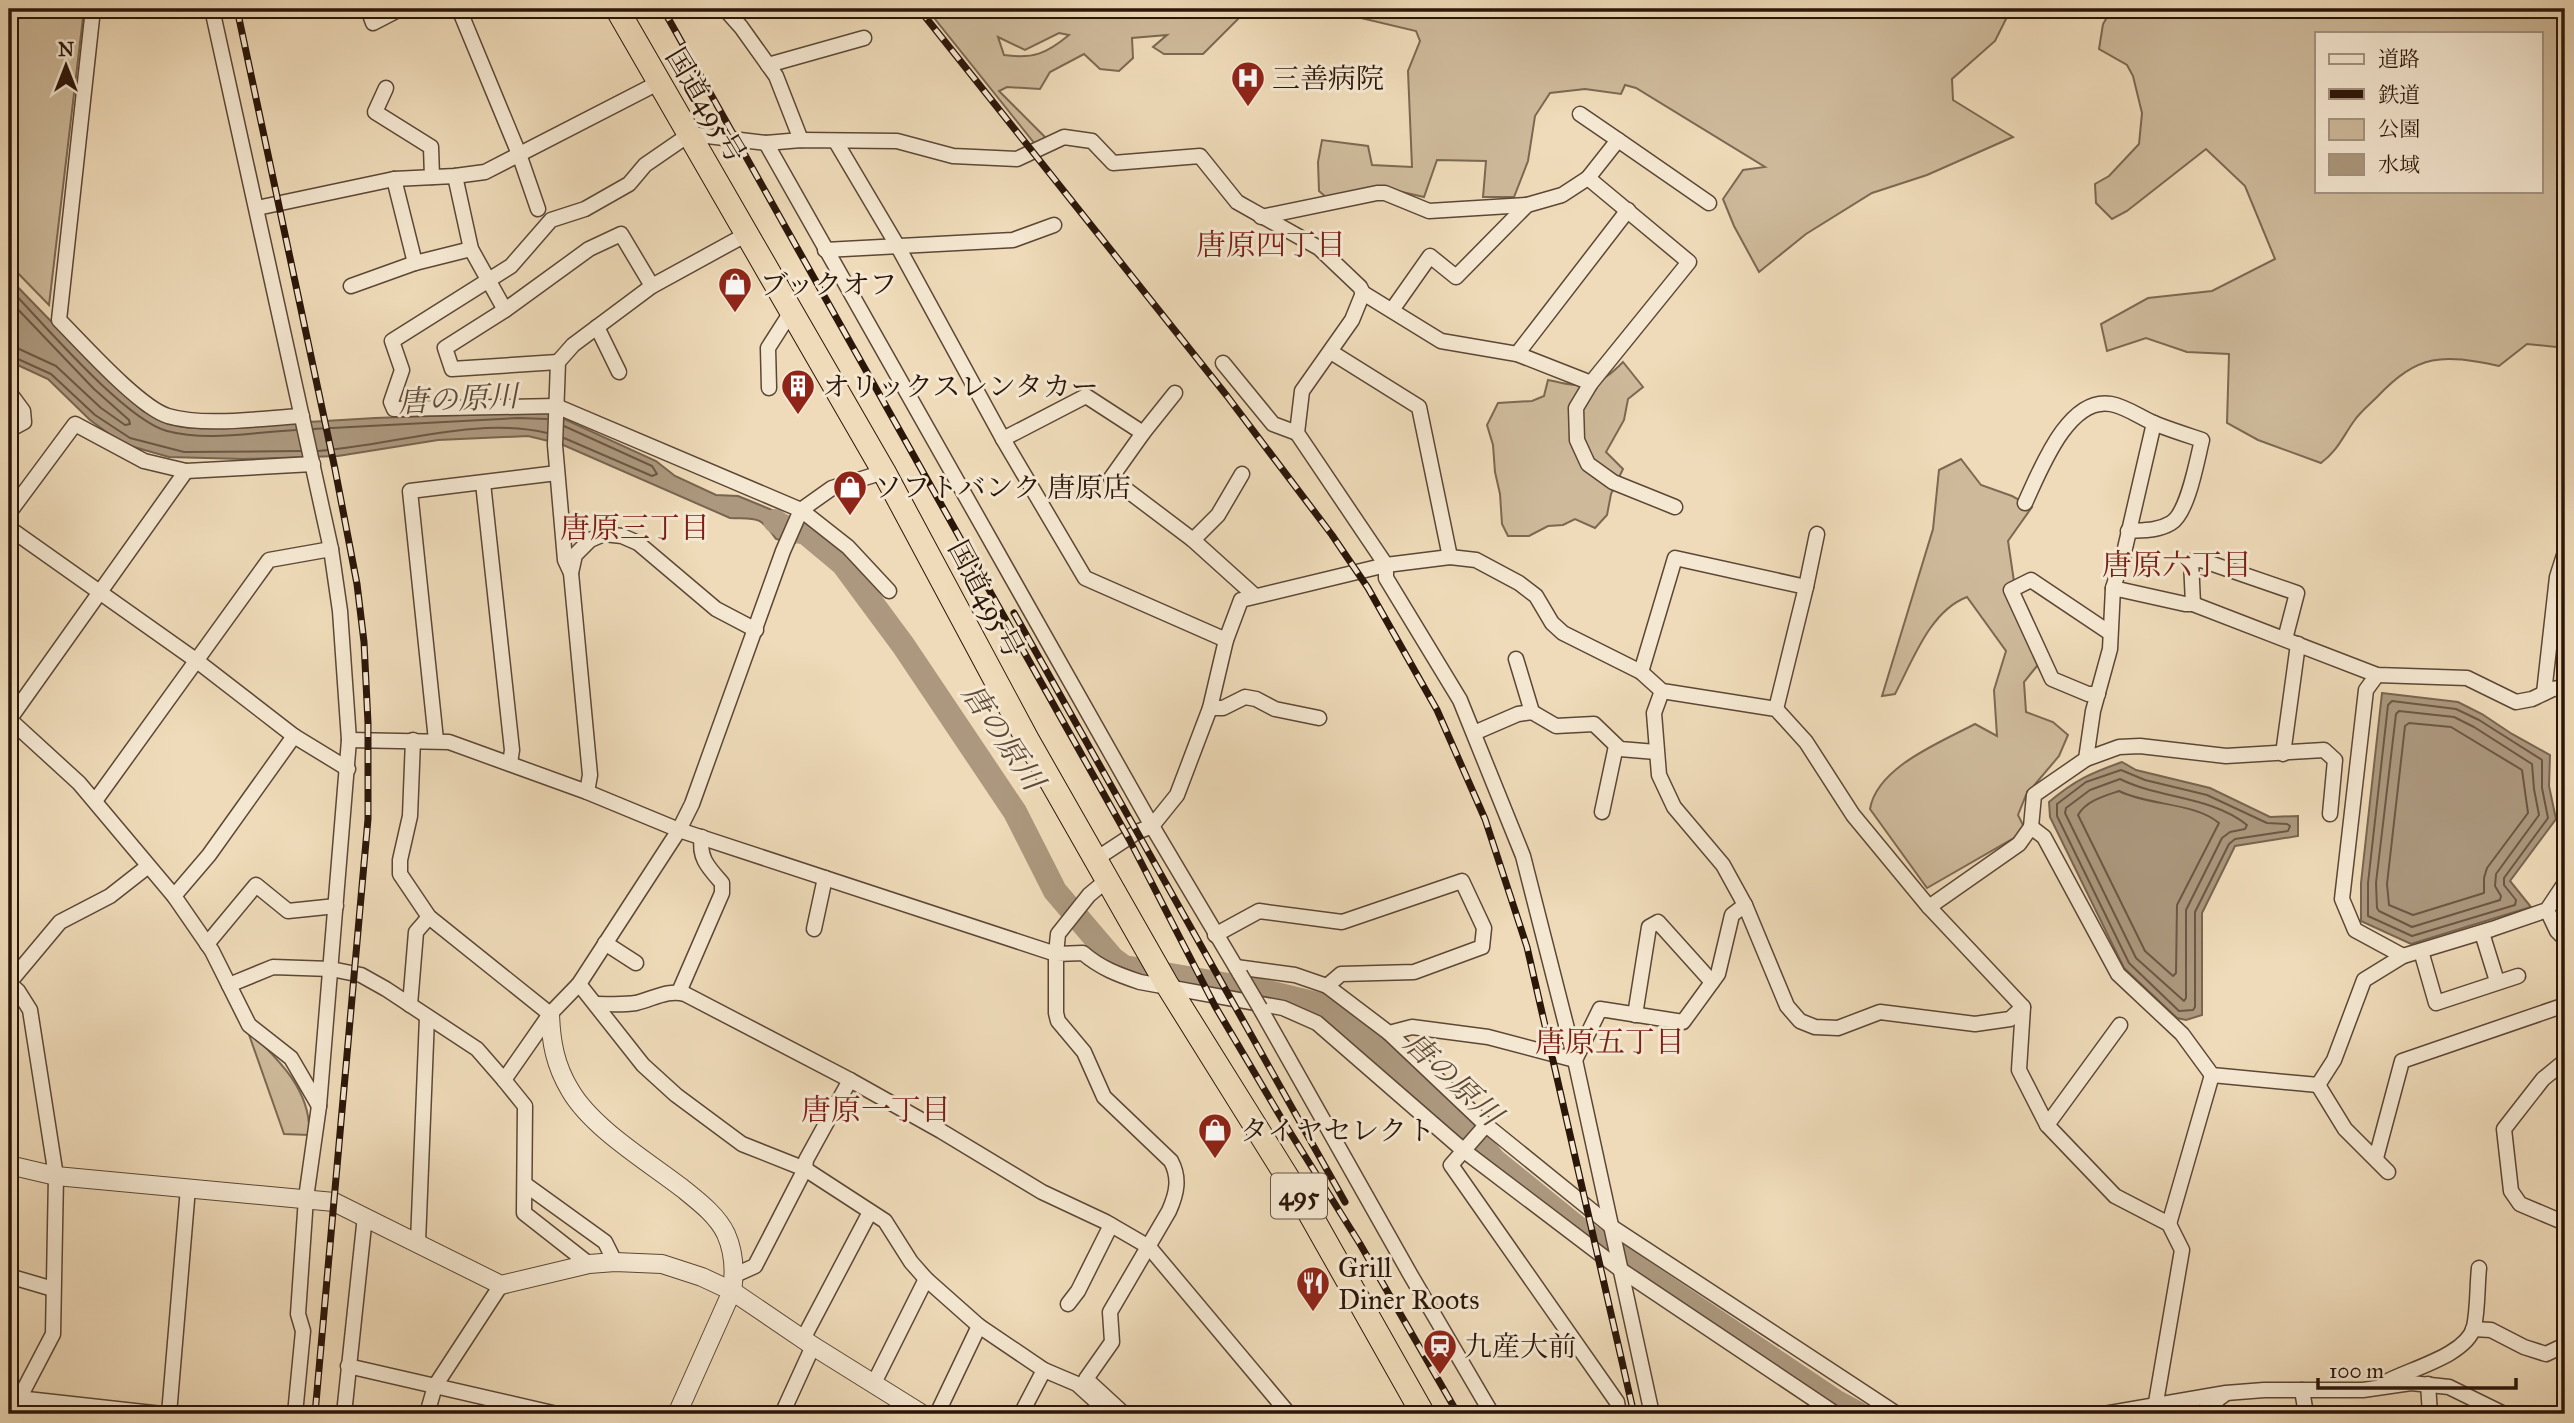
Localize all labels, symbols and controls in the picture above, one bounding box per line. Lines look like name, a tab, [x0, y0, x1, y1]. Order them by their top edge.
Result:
north arrow	[32, 32, 102, 102]
legend	[2315, 32, 2542, 192]
text: N	[58, 38, 74, 61]
street label: 国道495号	[658, 41, 754, 169]
text: 道路	[2378, 46, 2420, 72]
hospital icon: 三善病院	[1229, 59, 1267, 108]
place label: 三善病院	[1272, 61, 1384, 96]
text: 鉄道	[2378, 82, 2420, 108]
text: 公園	[2378, 116, 2420, 142]
text: 水域	[2378, 152, 2420, 178]
district label: 唐原四丁目	[1196, 227, 1346, 263]
shop icon: ブックオフ	[716, 265, 754, 314]
place label: ブックオフ	[760, 267, 897, 302]
building icon: オリックスレンタカー	[779, 367, 817, 416]
place label: オリックスレンタカー	[822, 369, 1099, 404]
water label: 唐の原川	[397, 378, 522, 420]
shop icon: ソフトバンク 唐原店	[831, 468, 869, 517]
place label: ソフトバンク 唐原店	[874, 470, 1131, 505]
district label: 唐原三丁目	[560, 510, 710, 546]
street label: 国道495号	[941, 534, 1031, 664]
district label: 唐原六丁目	[2102, 547, 2252, 583]
water label: 唐の原川	[955, 677, 1053, 799]
district label: 唐原五丁目	[1535, 1024, 1685, 1060]
water label: 唐の原川	[1397, 1025, 1511, 1135]
district label: 唐原一丁目	[801, 1092, 951, 1128]
shop icon: タイヤセレクト	[1196, 1111, 1234, 1160]
place label: タイヤセレクト	[1240, 1113, 1435, 1148]
road number: 495	[1271, 1174, 1327, 1218]
place label: Grill Diner Roots	[1338, 1250, 1479, 1317]
restaurant icon: Grill Diner Roots	[1294, 1264, 1332, 1313]
station icon: 九産大前	[1421, 1327, 1459, 1376]
place label: 九産大前	[1464, 1329, 1576, 1364]
scale bar	[2318, 1346, 2516, 1390]
text: 100 m	[2329, 1358, 2384, 1384]

